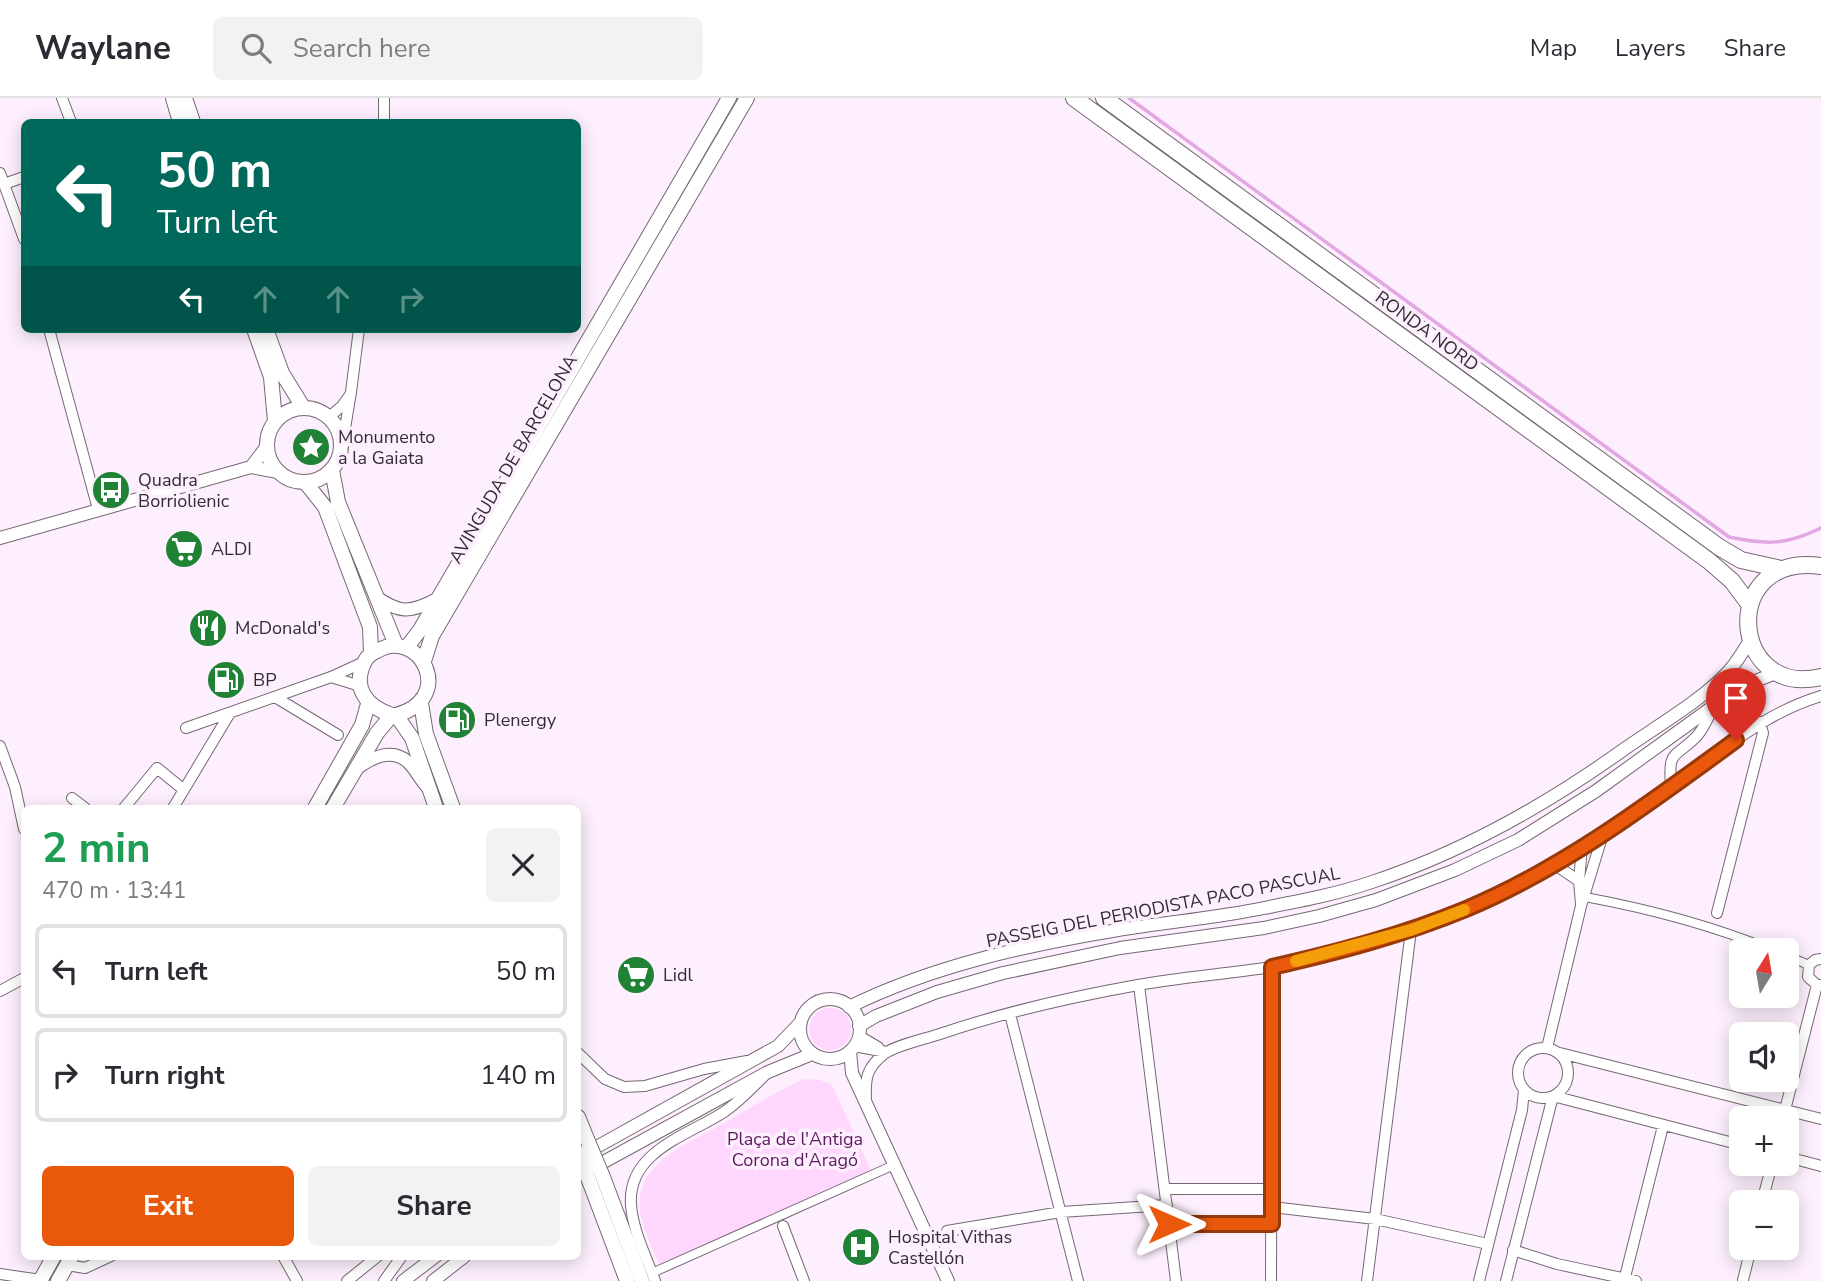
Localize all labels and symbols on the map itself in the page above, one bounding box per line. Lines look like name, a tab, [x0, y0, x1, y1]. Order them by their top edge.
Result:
street label: RONDA NORD	[1370, 285, 1484, 377]
street label: AVINGUDA DE BARCELONA	[443, 350, 583, 568]
place label: Monumento a la Gaiata	[338, 425, 435, 470]
place icon: Monumento a la Gaiata	[290, 426, 332, 468]
place label: Quadra Borriolienic	[138, 468, 229, 513]
bus stop icon: Quadra Borriolienic	[90, 469, 132, 511]
supermarket icon: ALDI	[163, 528, 205, 570]
place label: ALDI	[211, 537, 252, 561]
restaurant icon: McDonald's	[187, 607, 229, 649]
place label: McDonald's	[235, 616, 330, 640]
fuel station icon: BP	[205, 659, 247, 701]
place label: BP	[253, 668, 277, 692]
pin	[1706, 668, 1766, 740]
fuel station icon: Plenergy	[436, 699, 478, 741]
place label: Plenergy	[484, 708, 557, 732]
street label: PASSEIG DEL PERIODISTA PACO PASCUAL	[984, 861, 1342, 953]
north arrow	[1729, 938, 1799, 1008]
supermarket icon: Lidl	[615, 954, 657, 996]
place label: Lidl	[663, 963, 693, 987]
park label: Plaça de l'Antiga Corona d'Aragó	[727, 1127, 863, 1172]
position arrow	[1132, 1187, 1206, 1261]
place label: Hospital Vithas Castellón	[888, 1225, 1012, 1270]
hospital icon: Hospital Vithas Castellón	[840, 1226, 882, 1268]

